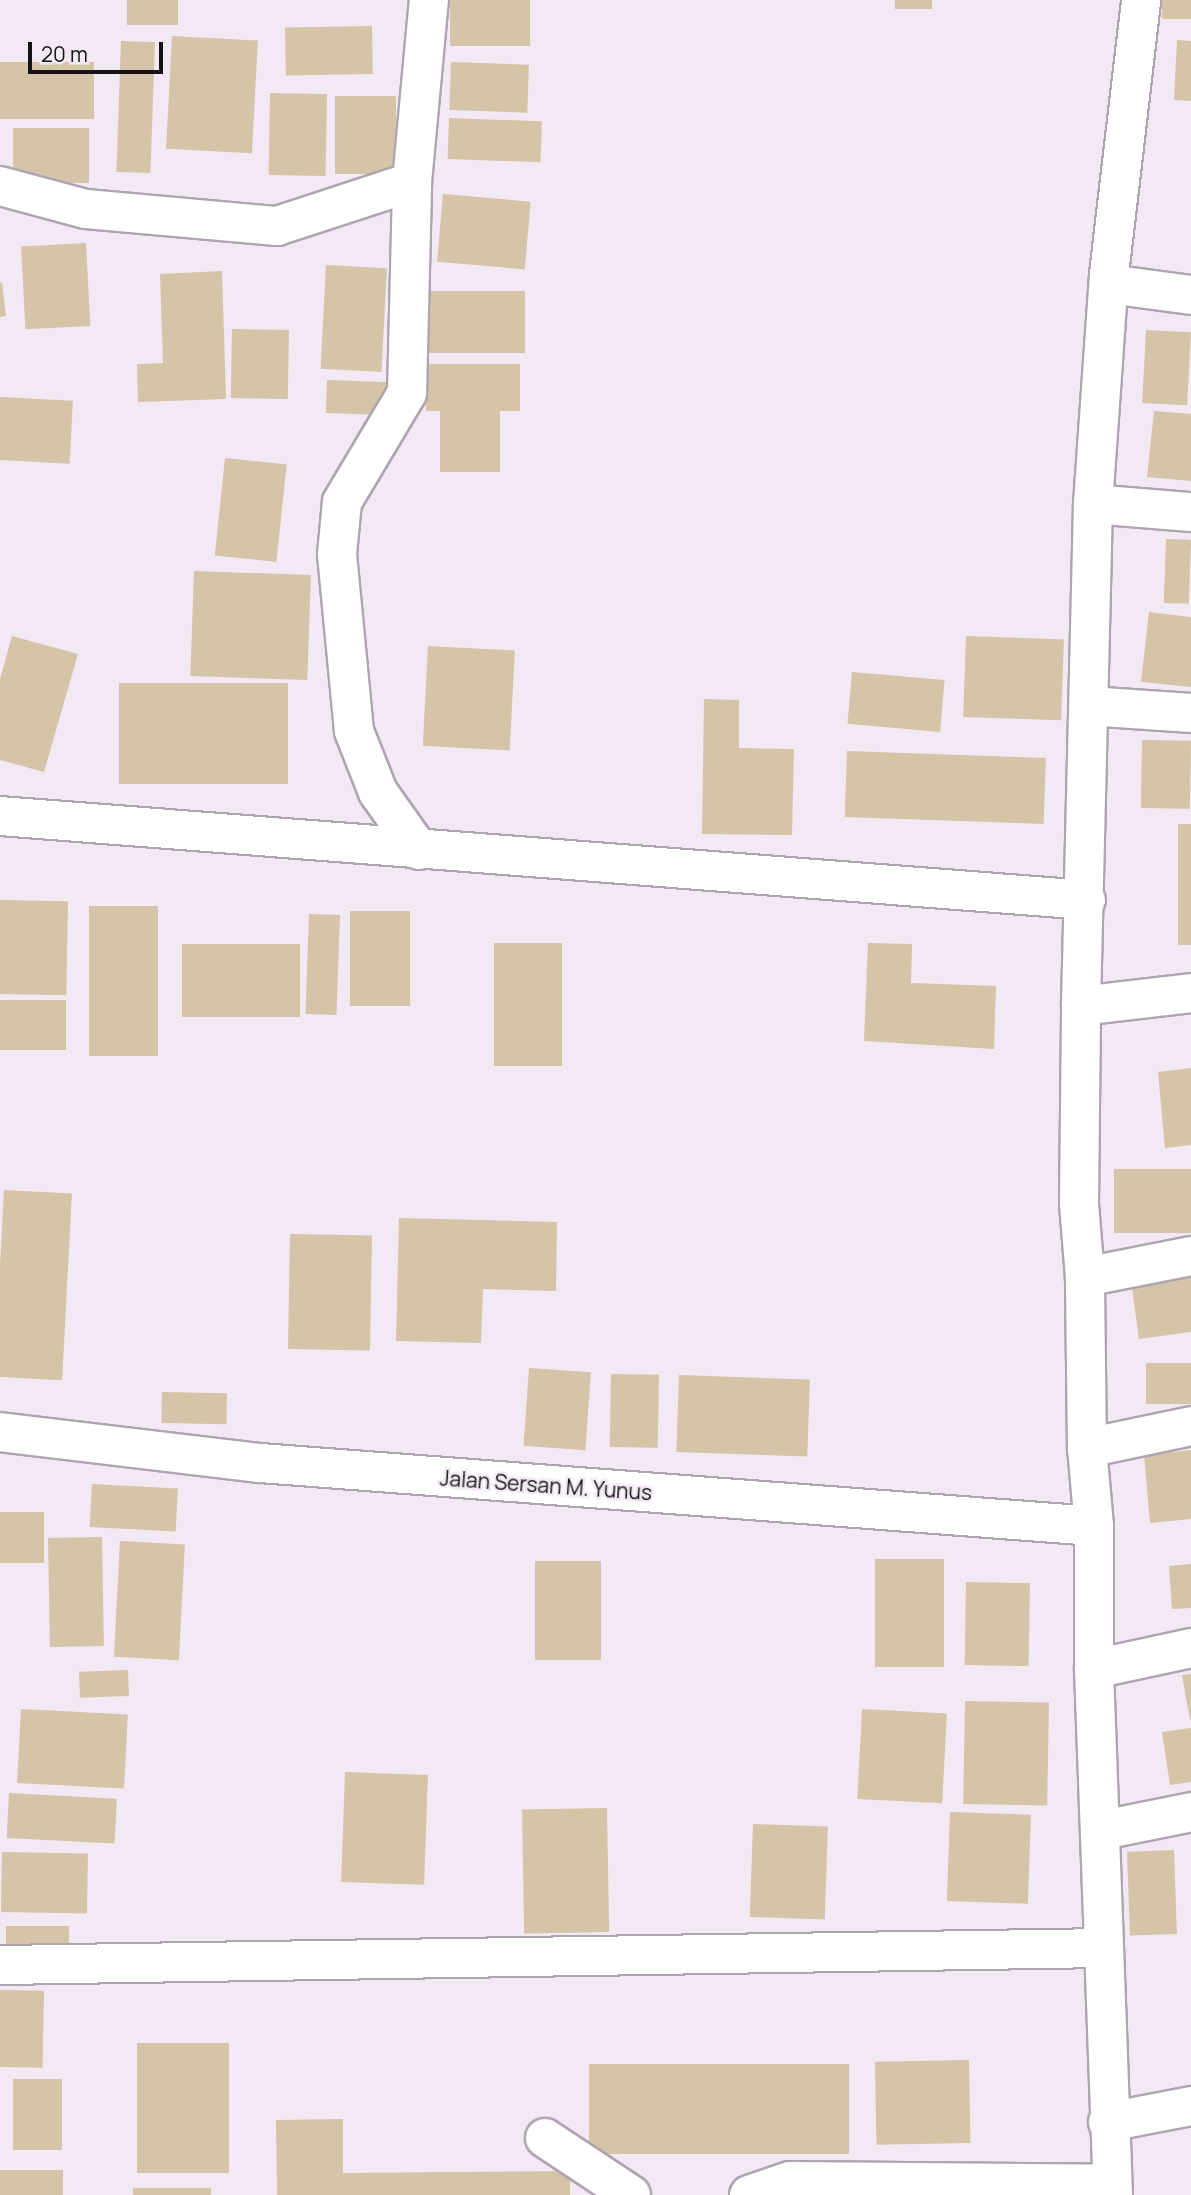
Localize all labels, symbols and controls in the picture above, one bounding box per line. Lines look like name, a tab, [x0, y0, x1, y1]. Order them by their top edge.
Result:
scale bar	[32, 28, 166, 72]
text: 20 m	[41, 40, 88, 68]
street label: Jalan Sersan M. Yunus	[439, 1465, 653, 1505]

